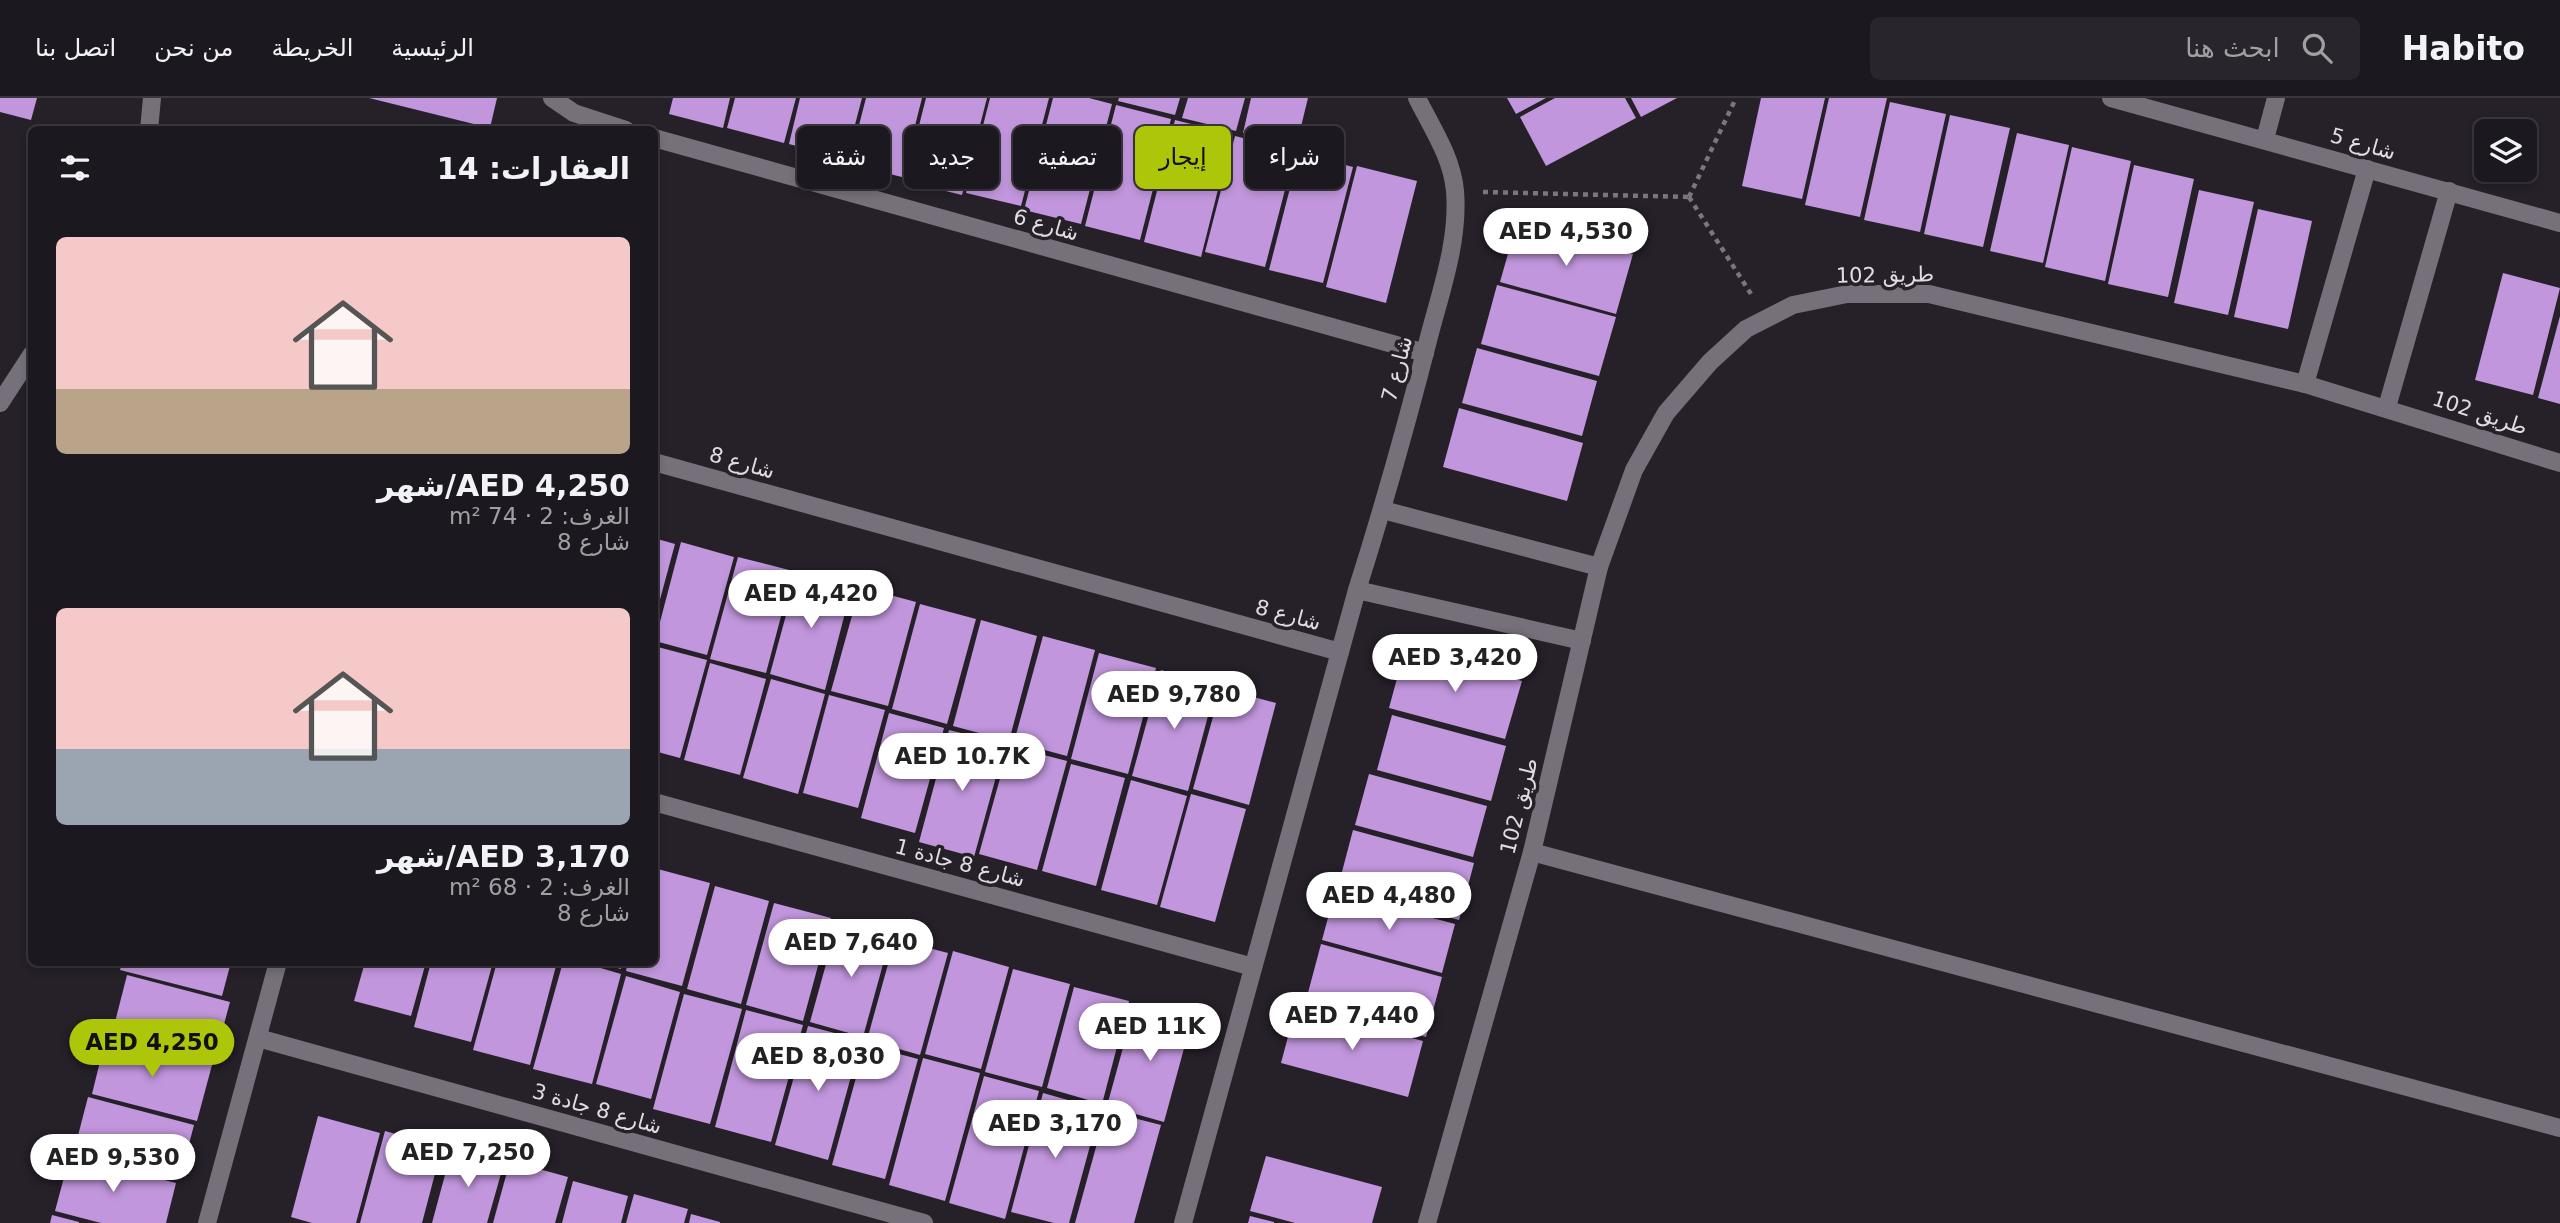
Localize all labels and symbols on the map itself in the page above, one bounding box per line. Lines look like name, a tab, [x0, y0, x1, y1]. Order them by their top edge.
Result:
street label: شارع 5	[2328, 123, 2398, 165]
street label: شارع 6	[1011, 204, 1081, 246]
pin: AED 4,530	[1486, 208, 1646, 268]
street label: طريق 102	[1836, 262, 1934, 288]
street label: شارع 7	[1377, 334, 1417, 404]
street label: طريق 102	[2429, 386, 2531, 440]
street label: شارع 8	[707, 442, 777, 484]
pin: AED 4,420	[731, 570, 891, 630]
street label: شارع 8	[1253, 595, 1323, 635]
pin: AED 3,420	[1375, 634, 1535, 694]
pin: AED 9,780	[1094, 672, 1254, 731]
pin: AED 10.7K	[882, 734, 1042, 793]
street label: طريق 102	[1495, 755, 1543, 857]
street label: شارع 8 جادة 1	[893, 834, 1027, 892]
pin: AED 4,480	[1309, 872, 1469, 932]
pin: AED 7,640	[771, 920, 931, 979]
pin: AED 7,440	[1272, 992, 1432, 1052]
pin: AED 11K	[1085, 1004, 1215, 1063]
pin: AED 4,250	[72, 1020, 232, 1079]
pin: AED 8,030	[738, 1034, 898, 1093]
street label: شارع 8 جادة 3	[530, 1079, 664, 1139]
pin: AED 3,170	[975, 1100, 1135, 1160]
pin: AED 7,250	[388, 1130, 548, 1189]
pin: AED 9,530	[33, 1134, 193, 1194]

